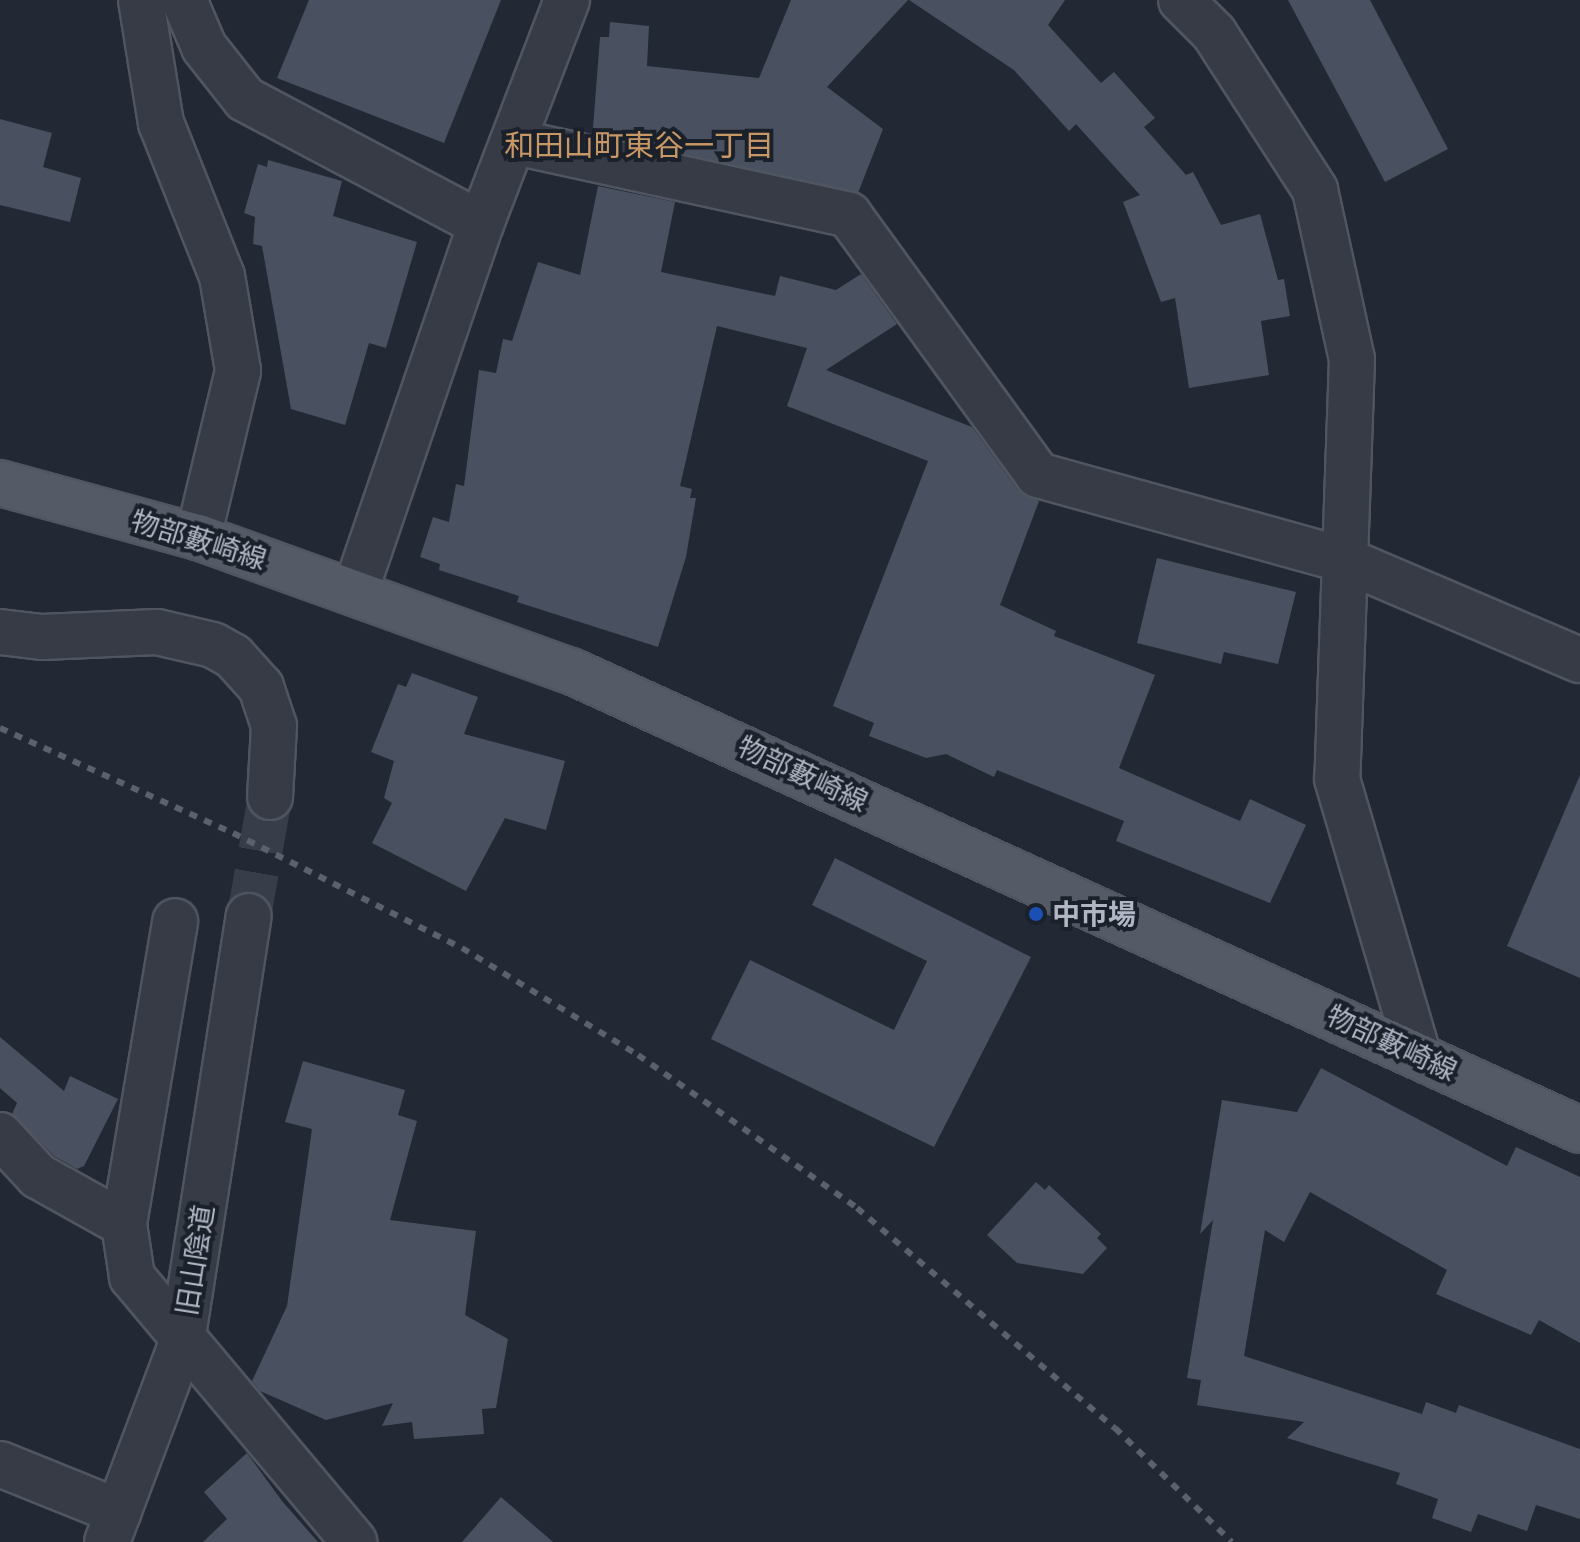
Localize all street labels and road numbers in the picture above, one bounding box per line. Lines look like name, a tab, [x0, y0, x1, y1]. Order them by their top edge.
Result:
street label: 物部藪崎線	[127, 503, 271, 577]
street label: 物部藪崎線	[732, 729, 874, 819]
street label: 物部藪崎線	[1321, 998, 1463, 1088]
street label: 旧山陰道	[170, 1202, 220, 1318]

